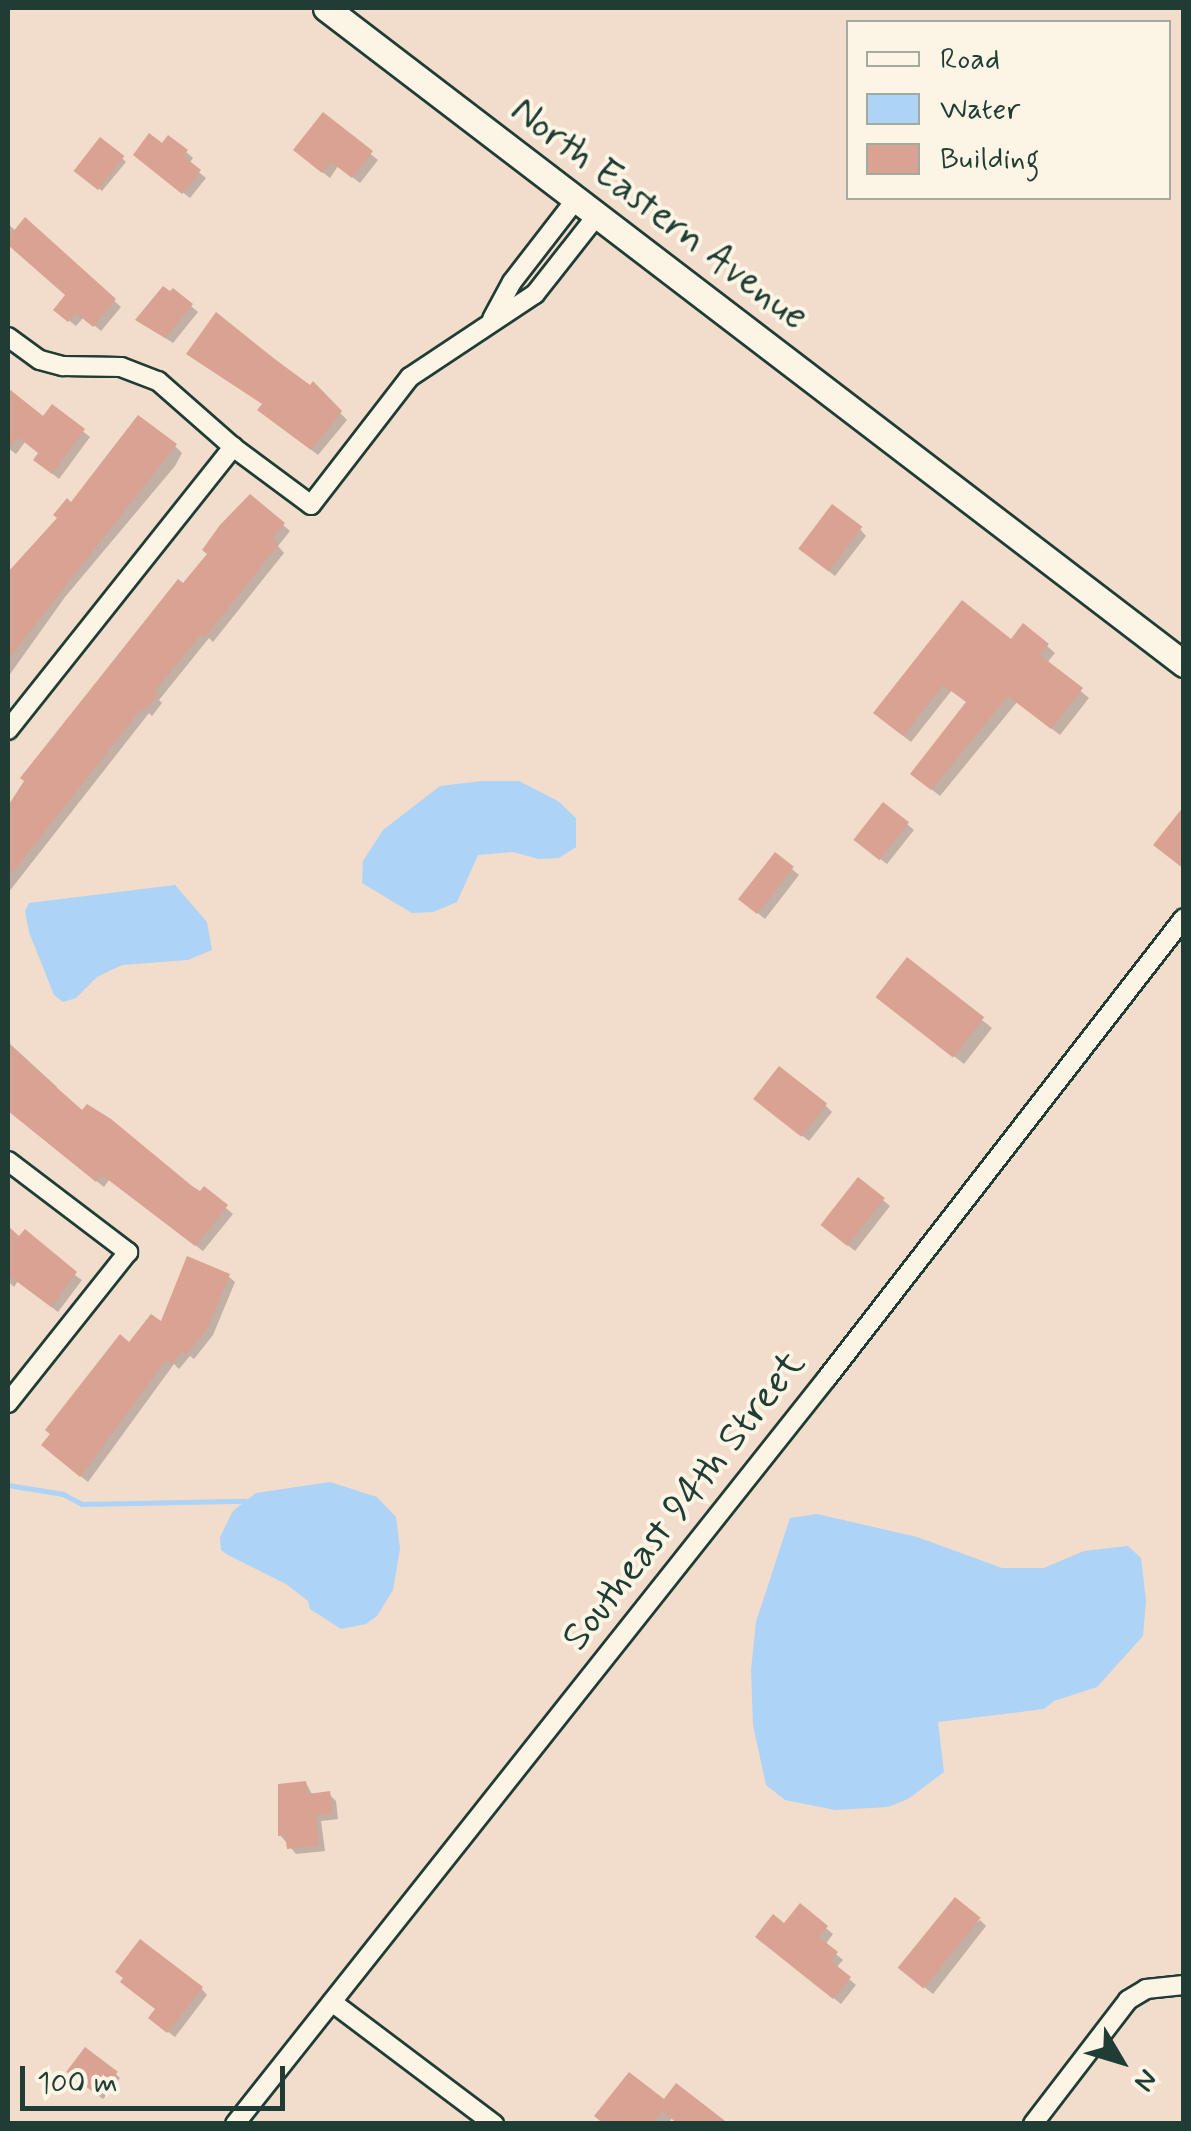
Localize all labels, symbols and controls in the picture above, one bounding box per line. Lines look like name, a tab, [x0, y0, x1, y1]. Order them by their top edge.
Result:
legend	[846, 20, 1171, 200]
text: Road	[940, 40, 1000, 79]
street label: North Eastern Avenue	[498, 84, 820, 344]
text: Water	[940, 90, 1020, 129]
text: Building	[940, 140, 1039, 179]
street label: Southeast 94th Street	[552, 1341, 816, 1661]
north arrow	[1071, 2011, 1171, 2111]
scale bar	[25, 2046, 290, 2108]
text: N	[1125, 2061, 1165, 2099]
text: 100 m	[37, 2064, 118, 2103]

